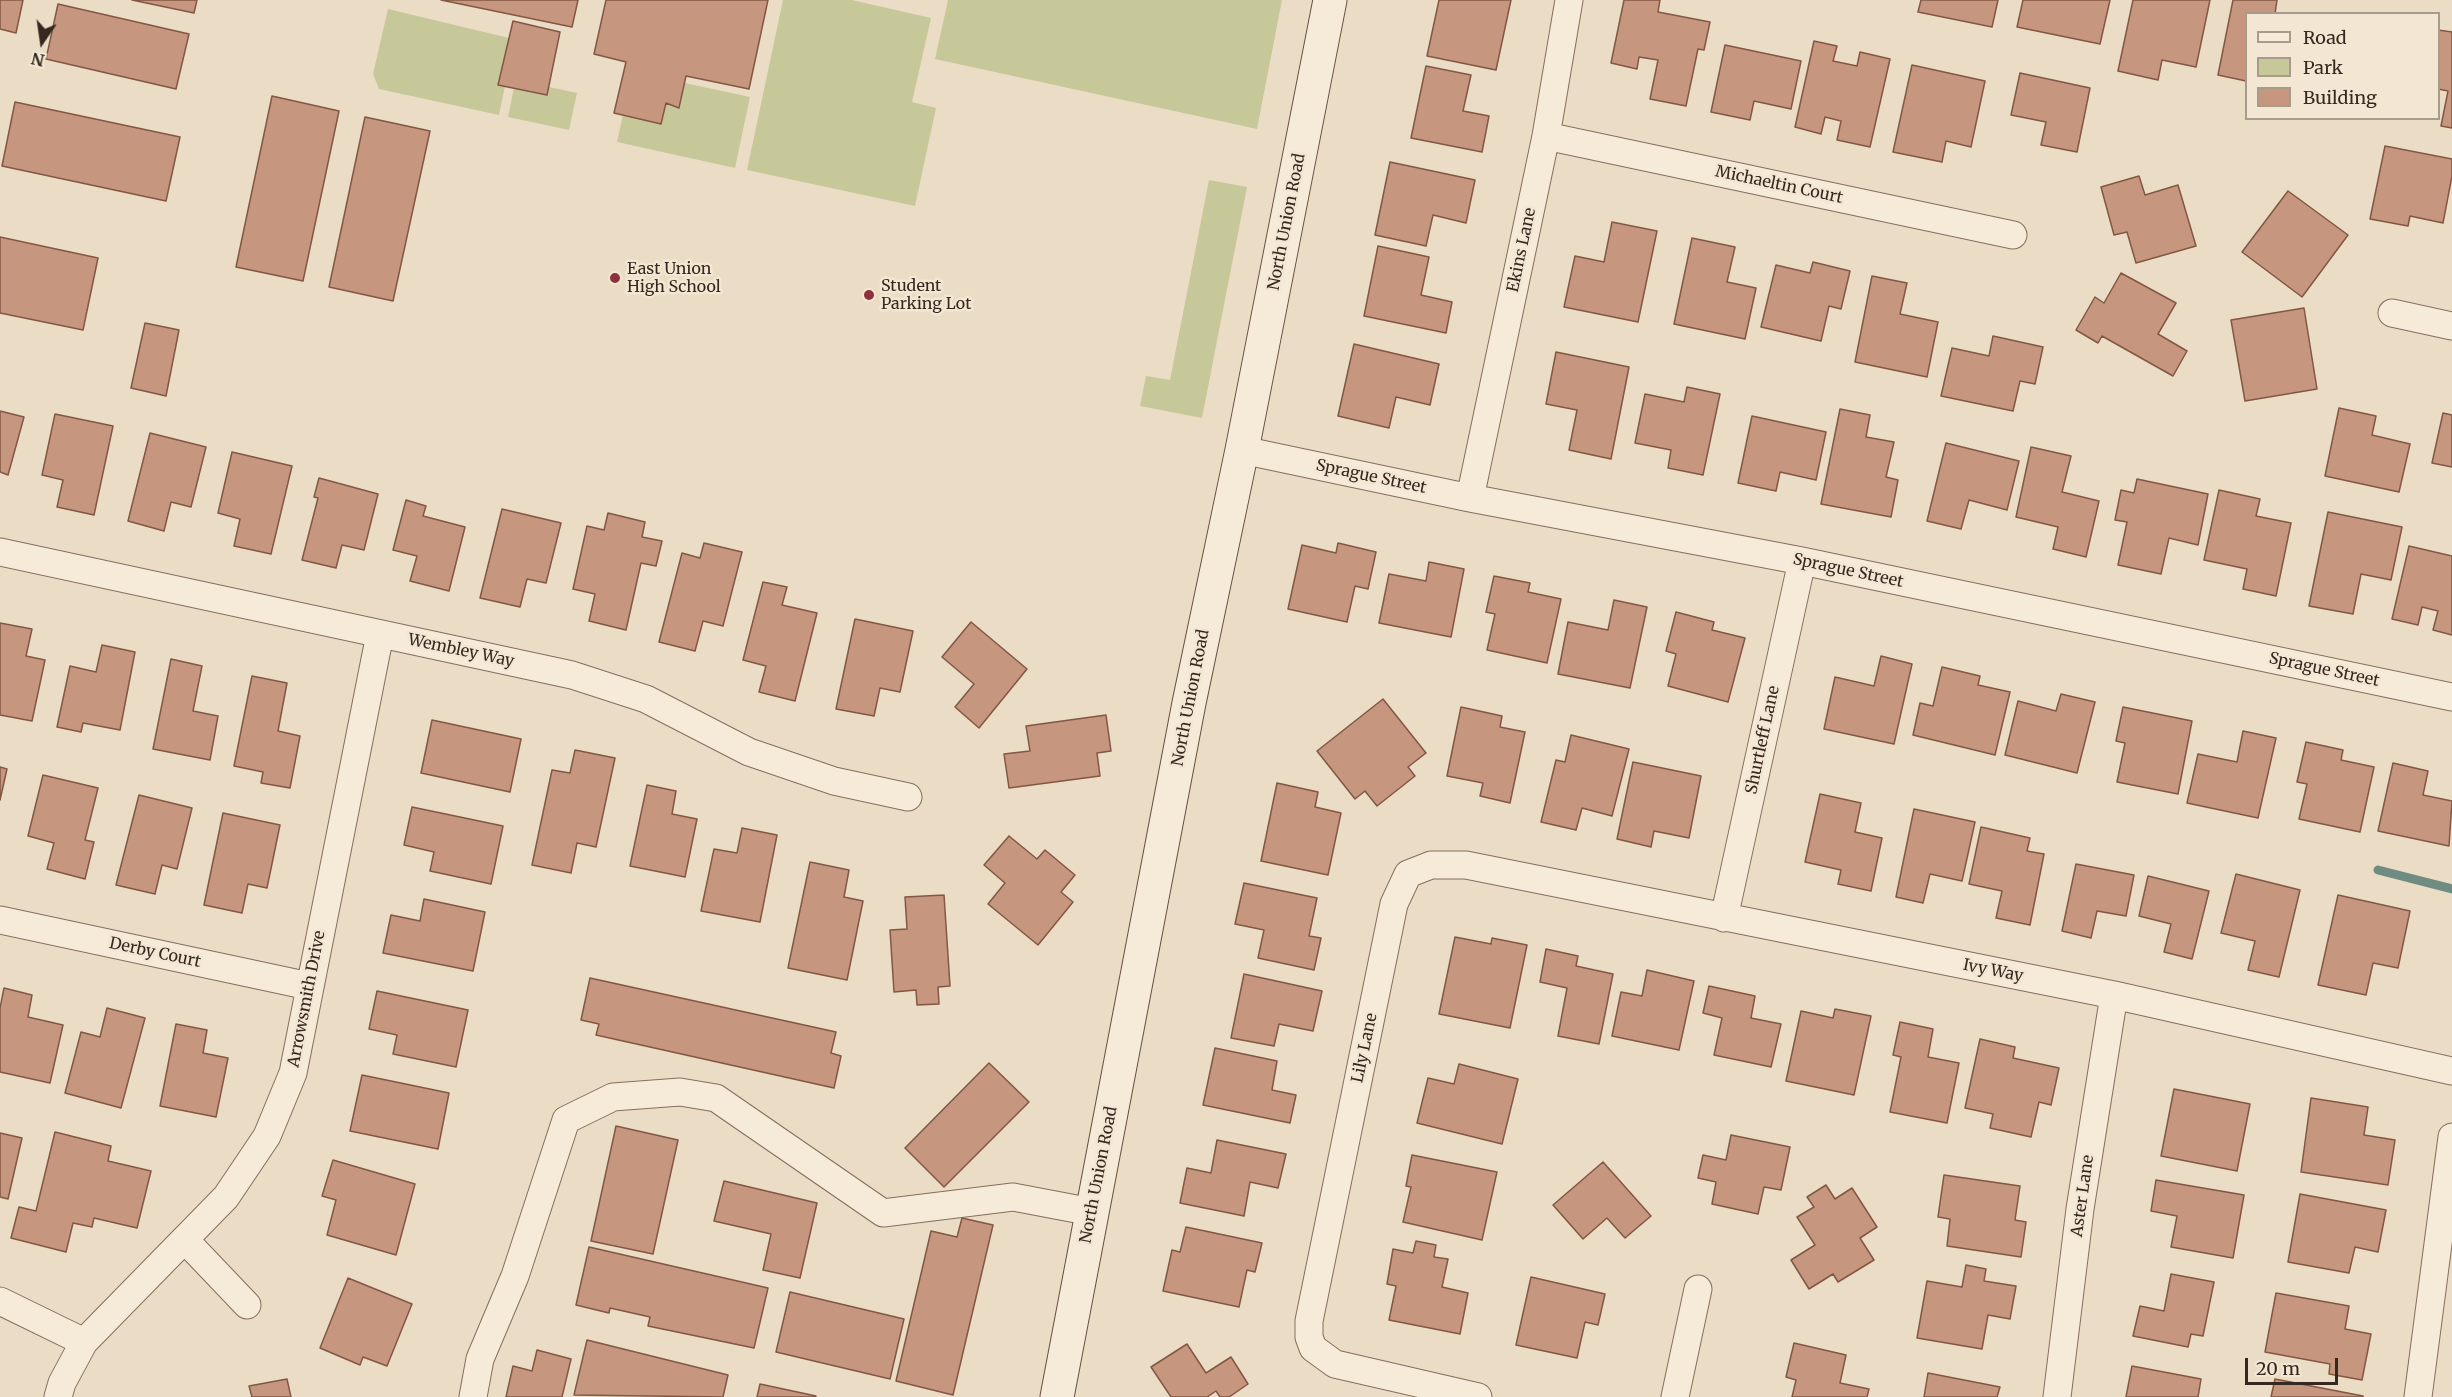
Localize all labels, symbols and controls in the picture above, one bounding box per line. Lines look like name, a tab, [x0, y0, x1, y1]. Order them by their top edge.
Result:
north arrow	[12, 12, 72, 72]
legend	[2245, 12, 2440, 120]
text: Road	[2303, 26, 2347, 49]
text: N	[30, 48, 46, 71]
text: Park	[2303, 56, 2343, 79]
text: Building	[2303, 86, 2377, 109]
street label: North Union Road	[1264, 152, 1310, 292]
street label: Michaeltin Court	[1713, 162, 1845, 208]
street label: Ekins Lane	[1504, 206, 1540, 294]
place label: East Union High School	[627, 259, 721, 297]
marker: East Union High School	[608, 271, 622, 285]
place label: Student Parking Lot	[881, 276, 971, 314]
marker: Student Parking Lot	[862, 288, 876, 302]
street label: Sprague Street	[1314, 456, 1428, 498]
street label: Sprague Street	[1791, 550, 1905, 592]
street label: North Union Road	[1168, 628, 1214, 768]
street label: Wembley Way	[406, 630, 516, 672]
street label: Sprague Street	[2267, 649, 2381, 691]
street label: Shurtleff Lane	[1742, 684, 1784, 796]
street label: Arrowsmith Drive	[284, 929, 330, 1069]
street label: Derby Court	[107, 934, 203, 972]
street label: Ivy Way	[1961, 956, 2025, 986]
street label: Lily Lane	[1348, 1011, 1382, 1085]
street label: North Union Road	[1076, 1105, 1122, 1245]
street label: Aster Lane	[2068, 1154, 2098, 1238]
scale bar	[2248, 1346, 2341, 1384]
text: 20 m	[2256, 1357, 2300, 1380]

